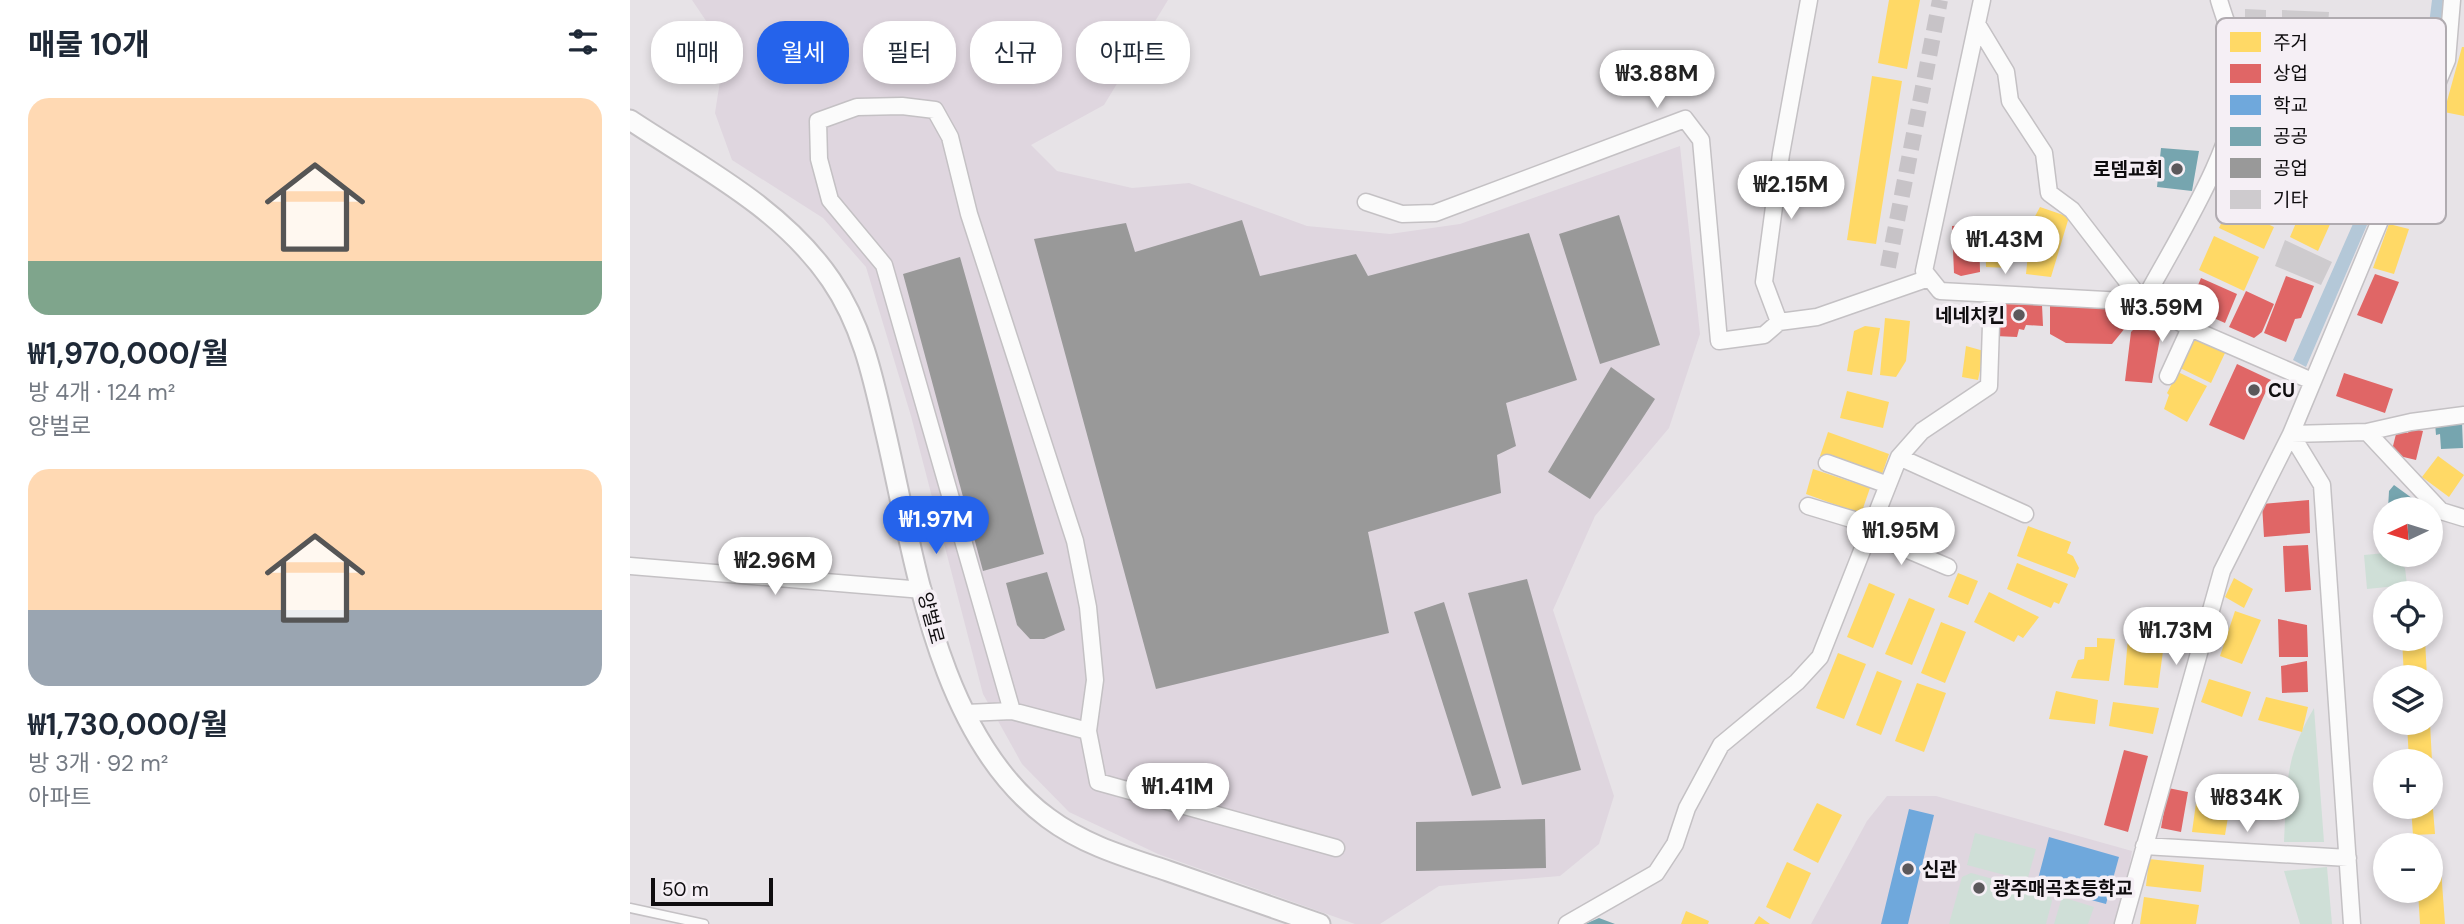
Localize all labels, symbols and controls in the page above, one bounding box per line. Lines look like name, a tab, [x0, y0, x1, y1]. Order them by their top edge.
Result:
legend	[2216, 18, 2446, 224]
chip: 매매	[651, 21, 743, 84]
chip: 월세	[757, 21, 849, 84]
chip: 필터	[863, 21, 956, 84]
chip: 신규	[970, 21, 1062, 84]
chip: 아파트	[1076, 21, 1190, 84]
icon: filters	[564, 23, 602, 61]
text: 매물 10개	[28, 25, 150, 64]
text: 주거	[2273, 30, 2308, 55]
pin: ₩3.88M	[1600, 50, 1714, 110]
text: ₩3.88M	[1616, 58, 1698, 88]
text: 상업	[2273, 61, 2308, 86]
text: 학교	[2273, 93, 2308, 118]
text: 공공	[2273, 124, 2308, 149]
icon: home	[252, 144, 378, 270]
text: 공업	[2273, 156, 2308, 181]
place label: 로뎀교회	[2093, 157, 2163, 182]
marker: 로뎀교회	[2169, 161, 2185, 177]
pin: ₩2.15M	[1734, 162, 1848, 221]
text: ₩2.15M	[1754, 169, 1828, 199]
text: 기타	[2273, 187, 2308, 212]
pin: ₩1.43M	[1948, 216, 2062, 276]
text: ₩1.43M	[1967, 224, 2043, 254]
pin: ₩3.59M	[2105, 284, 2219, 344]
text: ₩3.59M	[2121, 292, 2203, 322]
place label: 네네치킨	[1935, 303, 2005, 328]
marker: 네네치킨	[2011, 307, 2027, 323]
text: ₩1,970,000/월	[28, 334, 229, 373]
text: 방 4개 · 124 m²	[28, 377, 175, 407]
place label: CU	[2268, 378, 2295, 403]
marker: CU	[2246, 382, 2262, 398]
text: 양벌로	[28, 411, 91, 441]
pin: ₩1.97M	[879, 496, 993, 556]
north arrow	[2373, 497, 2443, 567]
map controls	[2373, 497, 2443, 903]
text: ₩1.97M	[899, 504, 973, 534]
pin: ₩1.95M	[1844, 508, 1958, 567]
icon: home	[252, 515, 378, 641]
text: ₩1.95M	[1863, 515, 1939, 545]
pin: ₩2.96M	[718, 538, 832, 597]
text: ₩2.96M	[734, 545, 816, 575]
button: locate	[2373, 581, 2443, 651]
street label: 양벌로	[912, 589, 950, 647]
pin: ₩1.73M	[2119, 608, 2233, 667]
text: ₩1.73M	[2139, 615, 2213, 645]
button: layers	[2373, 665, 2443, 735]
text: ₩1,730,000/월	[28, 705, 228, 744]
text: 방 3개 · 92 m²	[28, 748, 168, 778]
button: +	[2373, 749, 2443, 819]
pin: ₩1.41M	[1121, 764, 1235, 823]
text: ₩1.41M	[1142, 771, 1214, 801]
pin: ₩834K	[2198, 774, 2296, 834]
text: 아파트	[28, 782, 91, 812]
text: ₩834K	[2211, 782, 2283, 812]
button: −	[2373, 833, 2443, 903]
place label: 신관	[1922, 857, 1957, 882]
marker: 신관	[1900, 861, 1916, 877]
scale bar	[651, 875, 774, 907]
place label: 광주매곡초등학교	[1993, 876, 2133, 901]
text: 50 m	[662, 877, 709, 902]
marker: 광주매곡초등학교	[1971, 880, 1987, 896]

